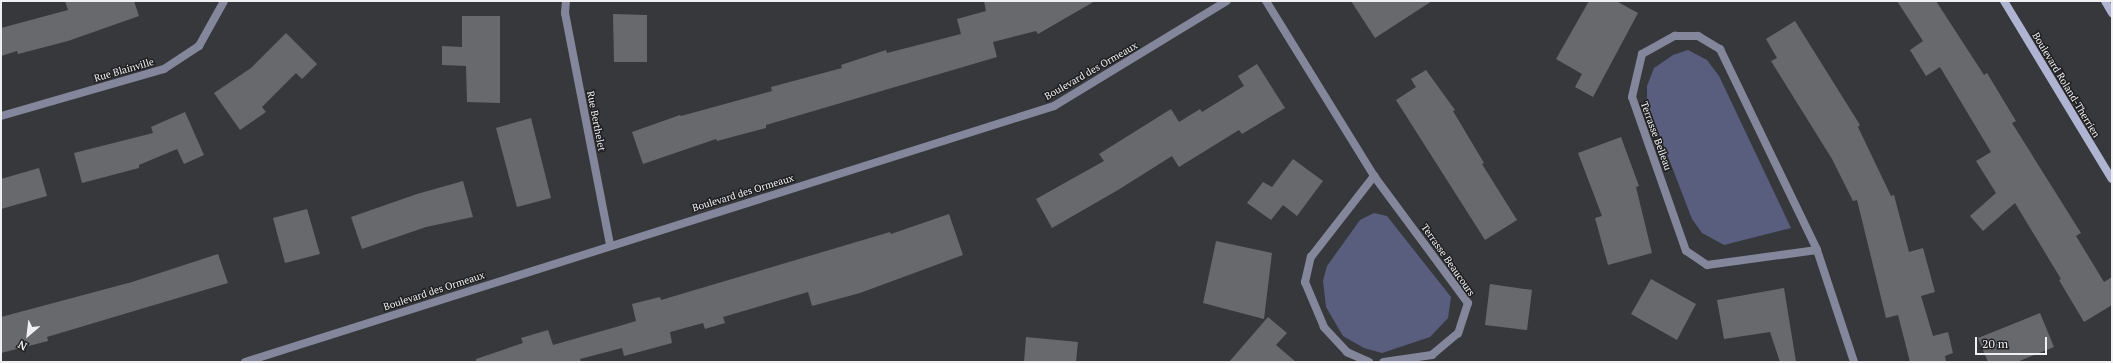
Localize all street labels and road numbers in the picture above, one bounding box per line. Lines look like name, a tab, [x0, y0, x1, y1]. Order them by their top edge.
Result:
street label: Boulevard Roland-Therrien	[2030, 30, 2102, 140]
street label: Boulevard des Ormeaux	[1042, 39, 1140, 103]
street label: Rue Blainville	[93, 56, 155, 84]
street label: Rue Berthelet	[584, 90, 608, 152]
street label: Terrasse Belleau	[1638, 100, 1674, 172]
street label: Boulevard des Ormeaux	[691, 172, 795, 214]
street label: Terrasse Beaucours	[1419, 222, 1477, 298]
street label: Boulevard des Ormeaux	[382, 269, 486, 313]

